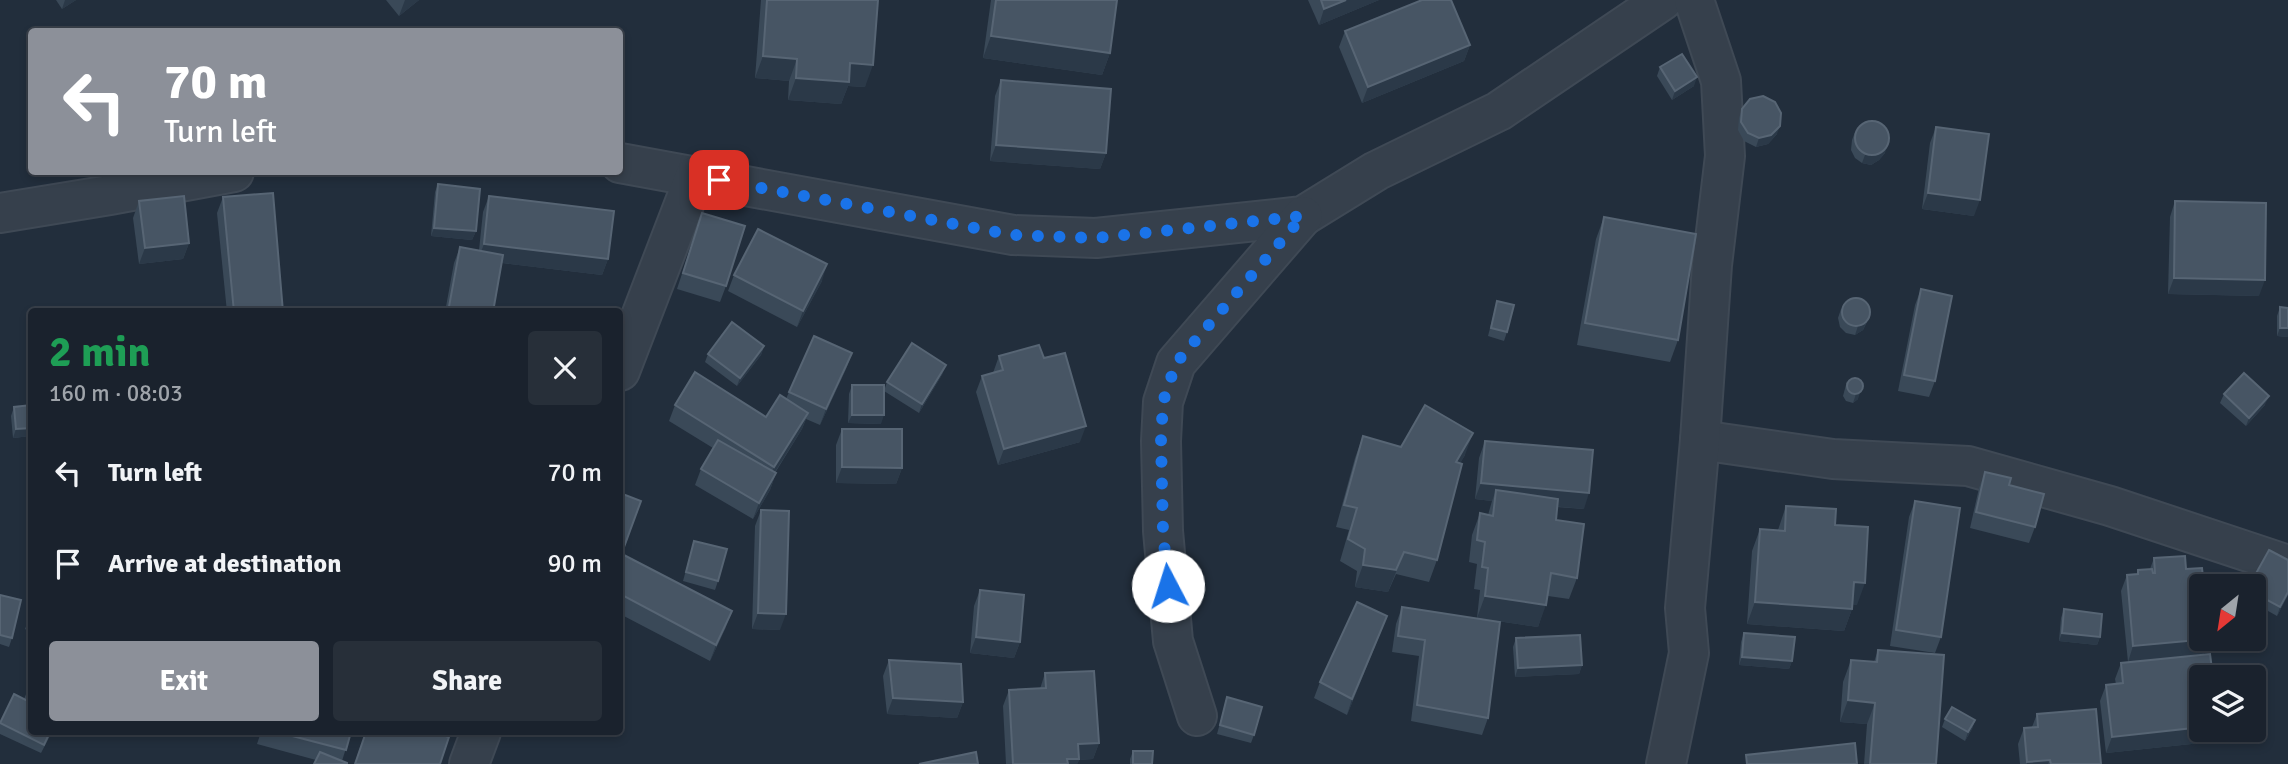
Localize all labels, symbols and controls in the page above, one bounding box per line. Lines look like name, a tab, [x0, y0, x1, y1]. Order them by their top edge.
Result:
text: 70 m	[164, 52, 267, 112]
icon: left	[49, 56, 140, 147]
text: Turn left	[164, 112, 277, 151]
pin	[689, 150, 749, 210]
icon: arrive	[700, 161, 738, 199]
text: 2 min	[49, 327, 150, 378]
button: close	[528, 331, 602, 405]
text: 160 m · 08:03	[49, 379, 183, 408]
icon: left	[49, 454, 87, 492]
text: Turn left	[108, 457, 202, 489]
text: 70 m	[547, 457, 602, 489]
icon: arrive	[49, 545, 87, 583]
text: Arrive at destination	[108, 548, 341, 580]
text: 90 m	[547, 548, 602, 580]
position arrow	[1131, 549, 1205, 623]
north arrow	[2189, 574, 2266, 651]
map controls	[2189, 574, 2266, 742]
button: Exit	[49, 641, 319, 721]
button: Share	[333, 641, 602, 721]
button: layers	[2189, 665, 2266, 742]

